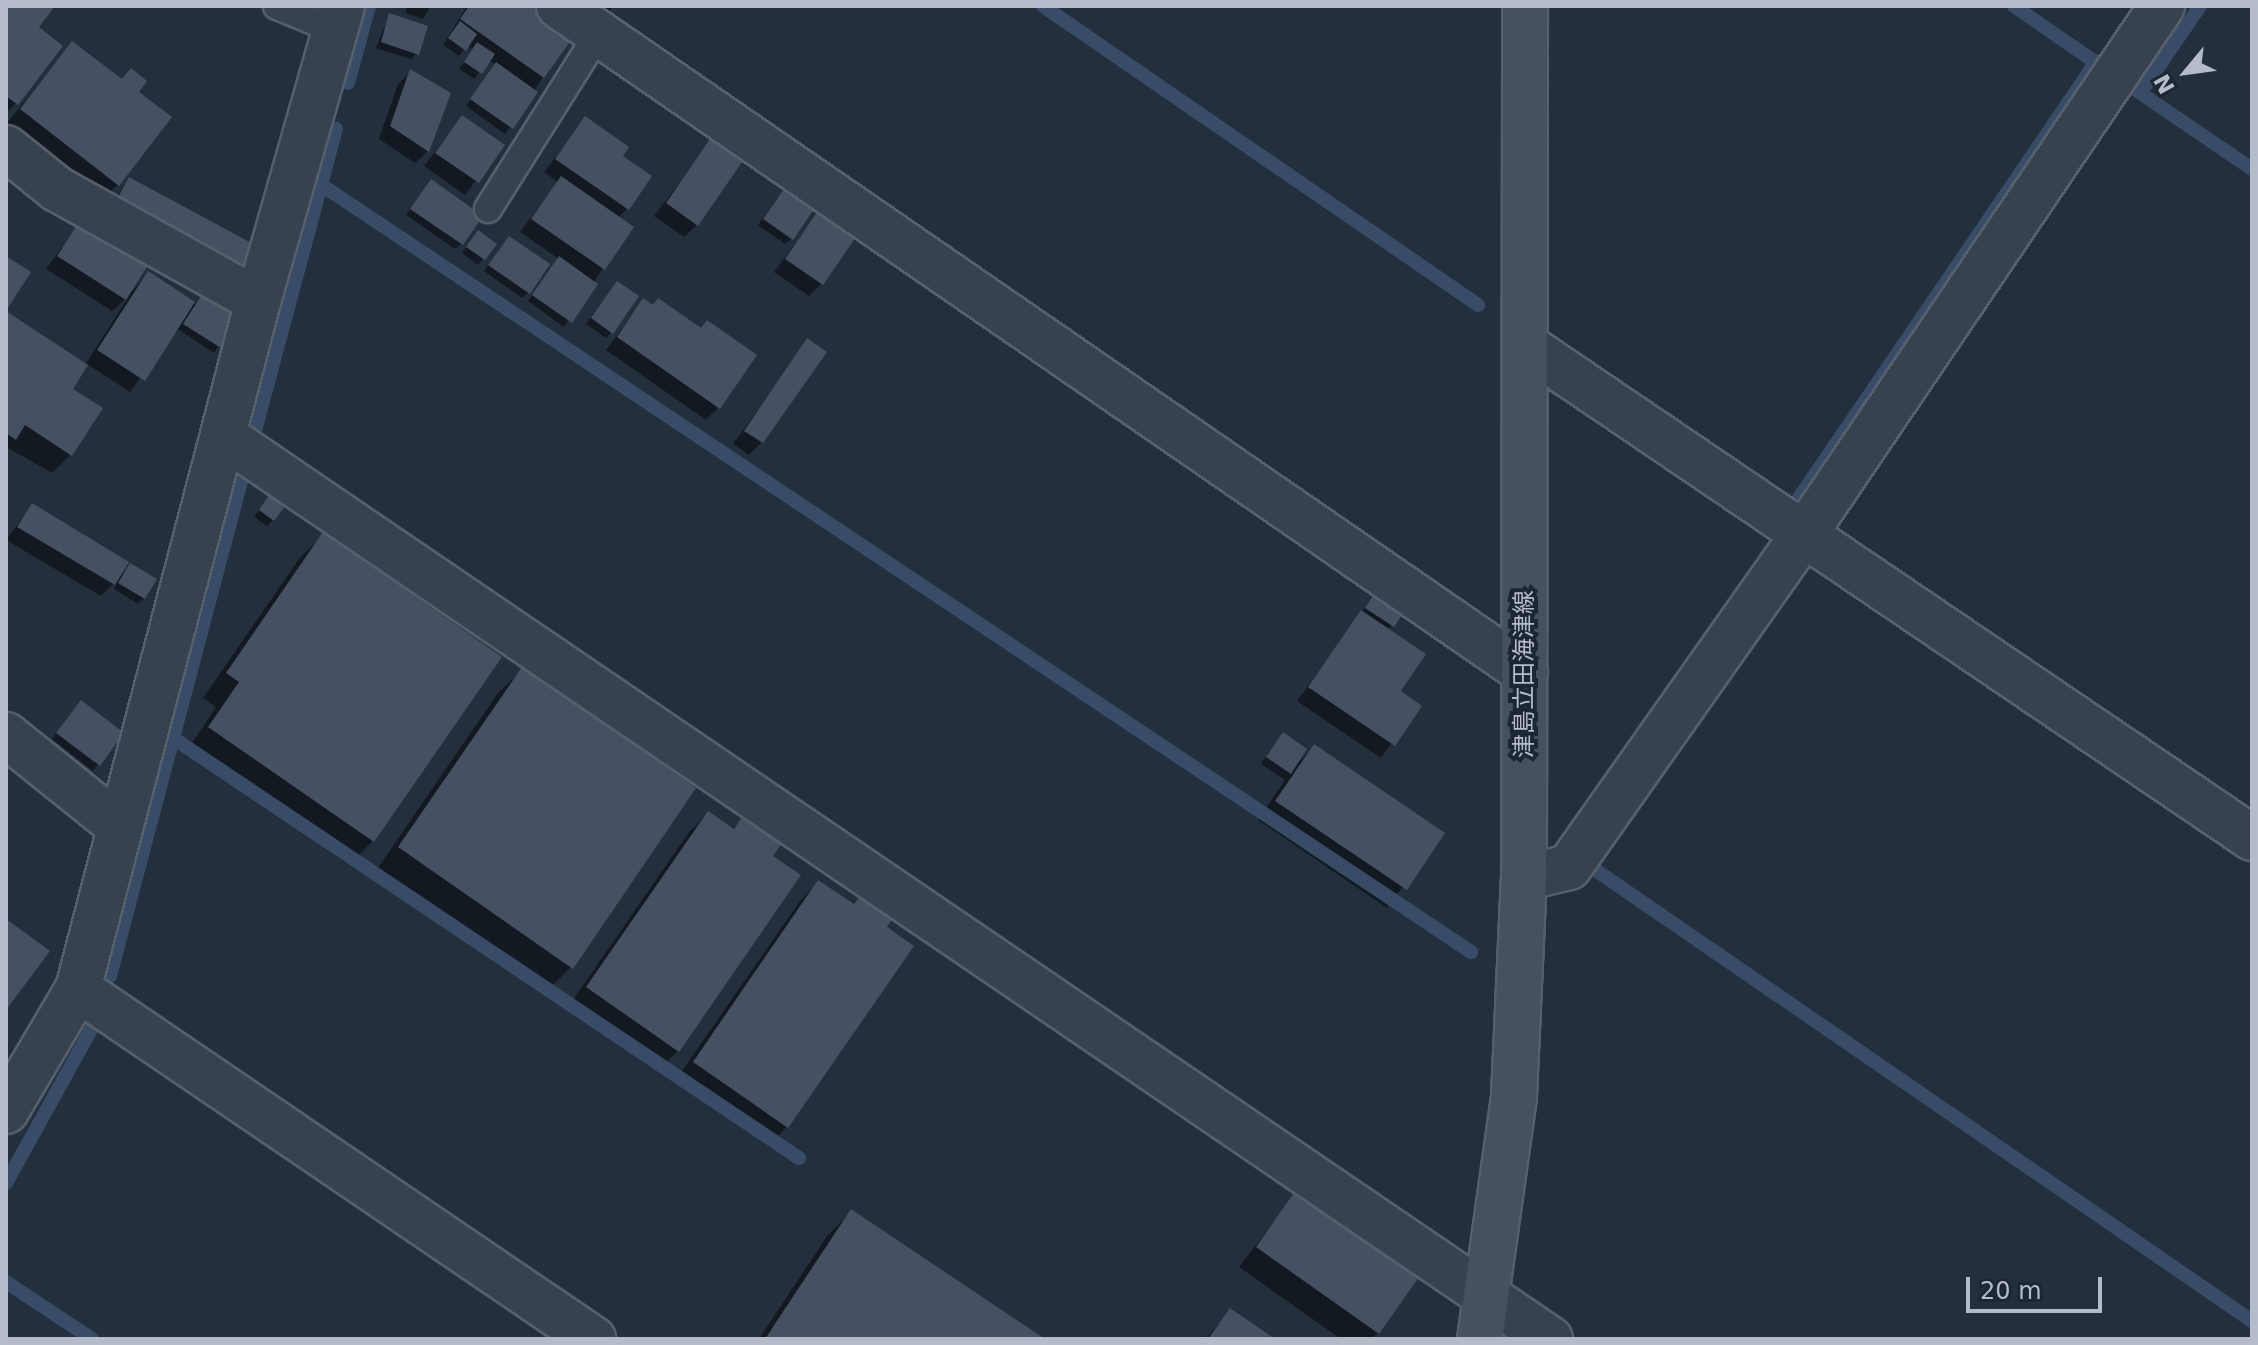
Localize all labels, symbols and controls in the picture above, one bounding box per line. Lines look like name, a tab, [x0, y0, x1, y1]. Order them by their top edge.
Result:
north arrow	[2146, 32, 2226, 112]
text: N	[2149, 70, 2180, 98]
street label: 津島立田海津線	[1511, 590, 1539, 758]
scale bar	[1970, 1261, 2106, 1311]
text: 20 m	[1980, 1277, 2042, 1305]

